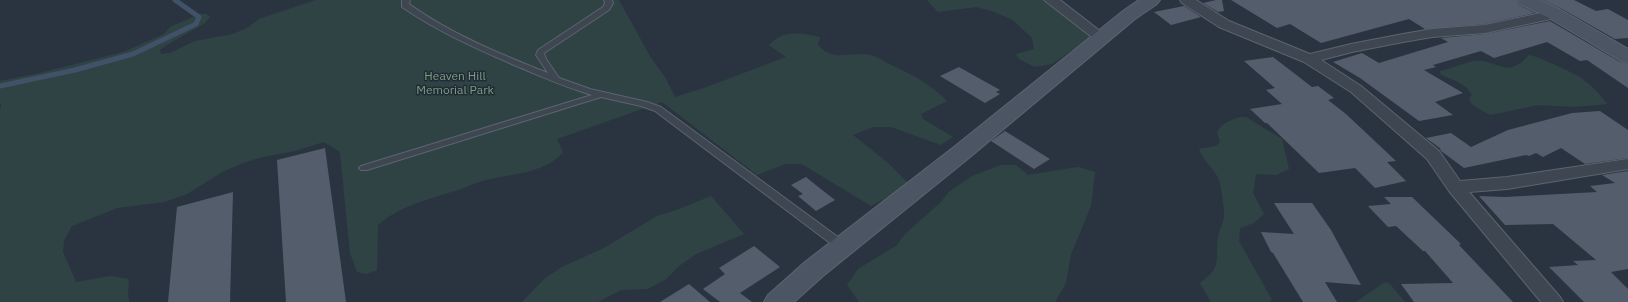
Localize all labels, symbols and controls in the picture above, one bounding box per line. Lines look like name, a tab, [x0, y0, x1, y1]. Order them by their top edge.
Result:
park label: Heaven Hill Memorial Park	[416, 70, 494, 98]

